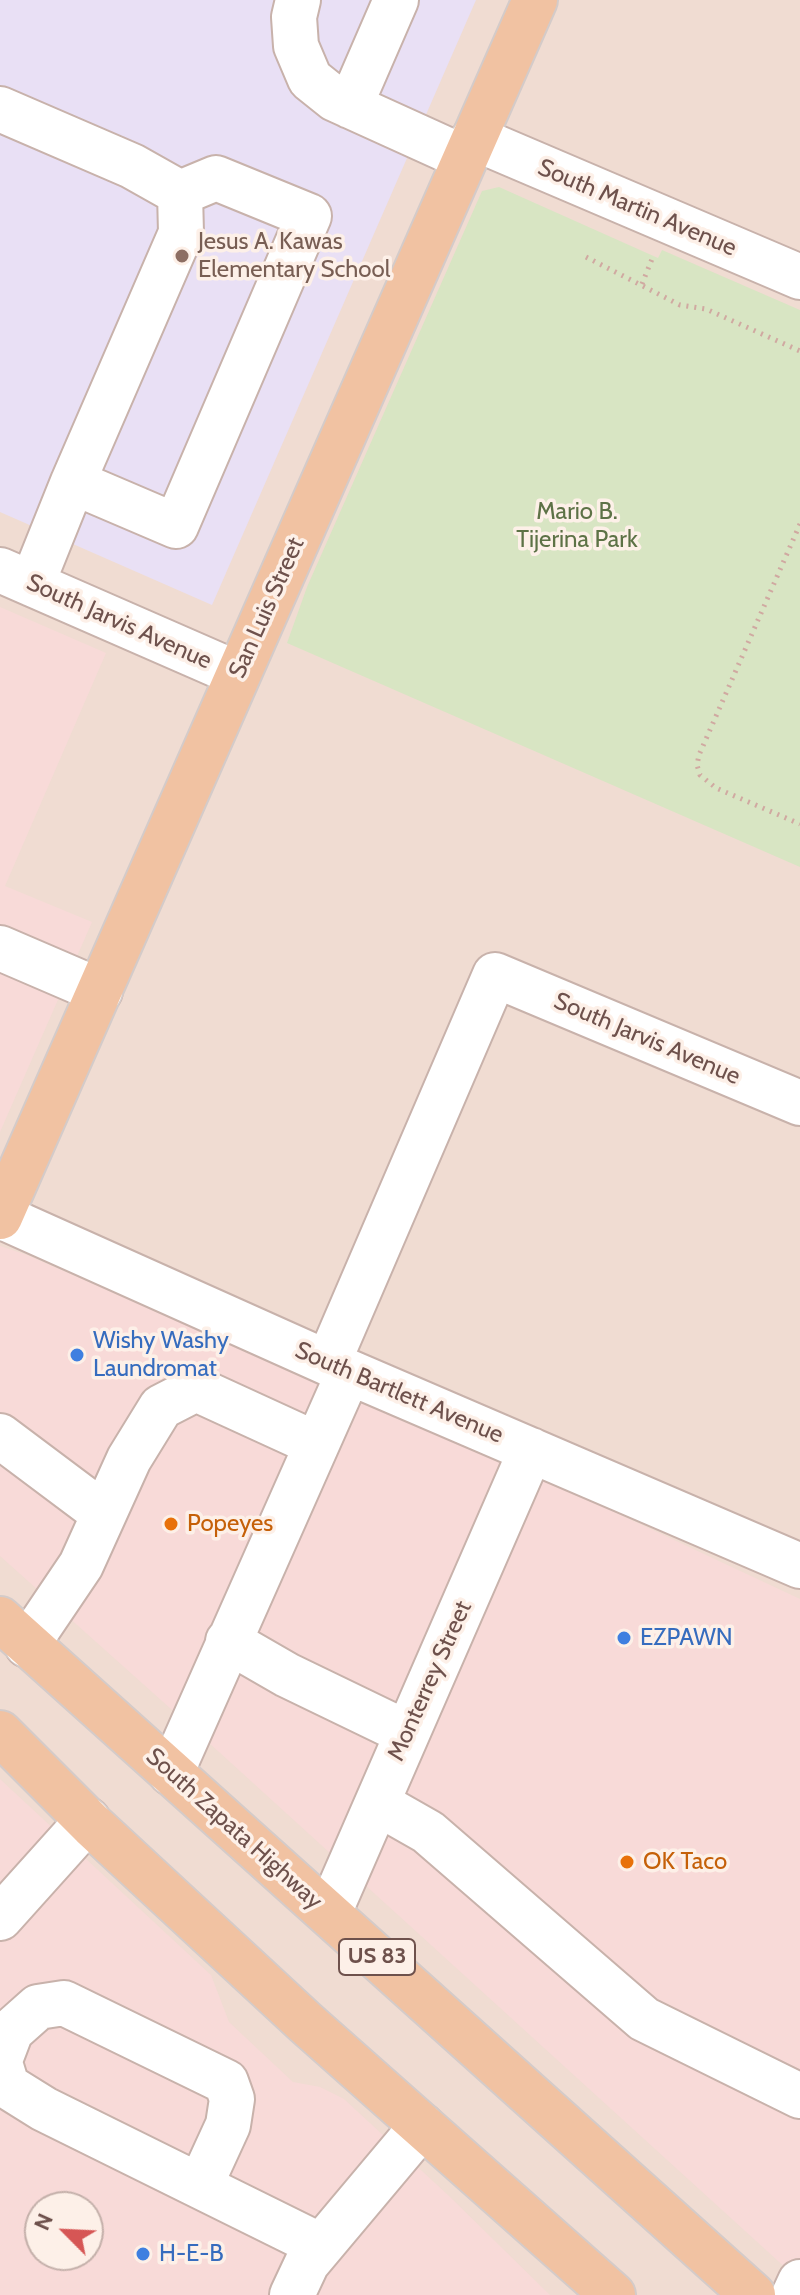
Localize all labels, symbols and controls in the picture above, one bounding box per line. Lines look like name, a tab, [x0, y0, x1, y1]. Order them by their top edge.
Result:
street label: South Martin Avenue	[533, 153, 741, 263]
place label: Jesus A. Kawas Elementary School	[198, 228, 390, 284]
marker: Jesus A. Kawas Elementary School	[173, 247, 191, 265]
park label: Mario B. Tijerina Park	[516, 498, 638, 554]
street label: San Luis Street	[223, 533, 311, 683]
street label: South Jarvis Avenue	[22, 568, 216, 676]
street label: South Jarvis Avenue	[550, 987, 744, 1091]
place label: Wishy Washy Laundromat	[93, 1327, 229, 1383]
street label: South Bartlett Avenue	[291, 1336, 507, 1450]
marker: Wishy Washy Laundromat	[68, 1346, 86, 1364]
place label: Popeyes	[187, 1510, 273, 1538]
marker: Popeyes	[162, 1515, 180, 1533]
street label: Monterrey Street	[382, 1597, 478, 1765]
place label: EZPAWN	[640, 1624, 733, 1652]
marker: EZPAWN	[615, 1629, 633, 1647]
street label: South Zapata Highway	[140, 1742, 328, 1916]
place label: OK Taco	[643, 1848, 727, 1876]
marker: OK Taco	[618, 1853, 636, 1871]
road number: US 83	[339, 1939, 415, 1975]
north arrow	[24, 2191, 104, 2271]
text: N	[28, 2209, 59, 2234]
place label: H-E-B	[159, 2240, 224, 2268]
marker: H-E-B	[134, 2245, 152, 2263]

